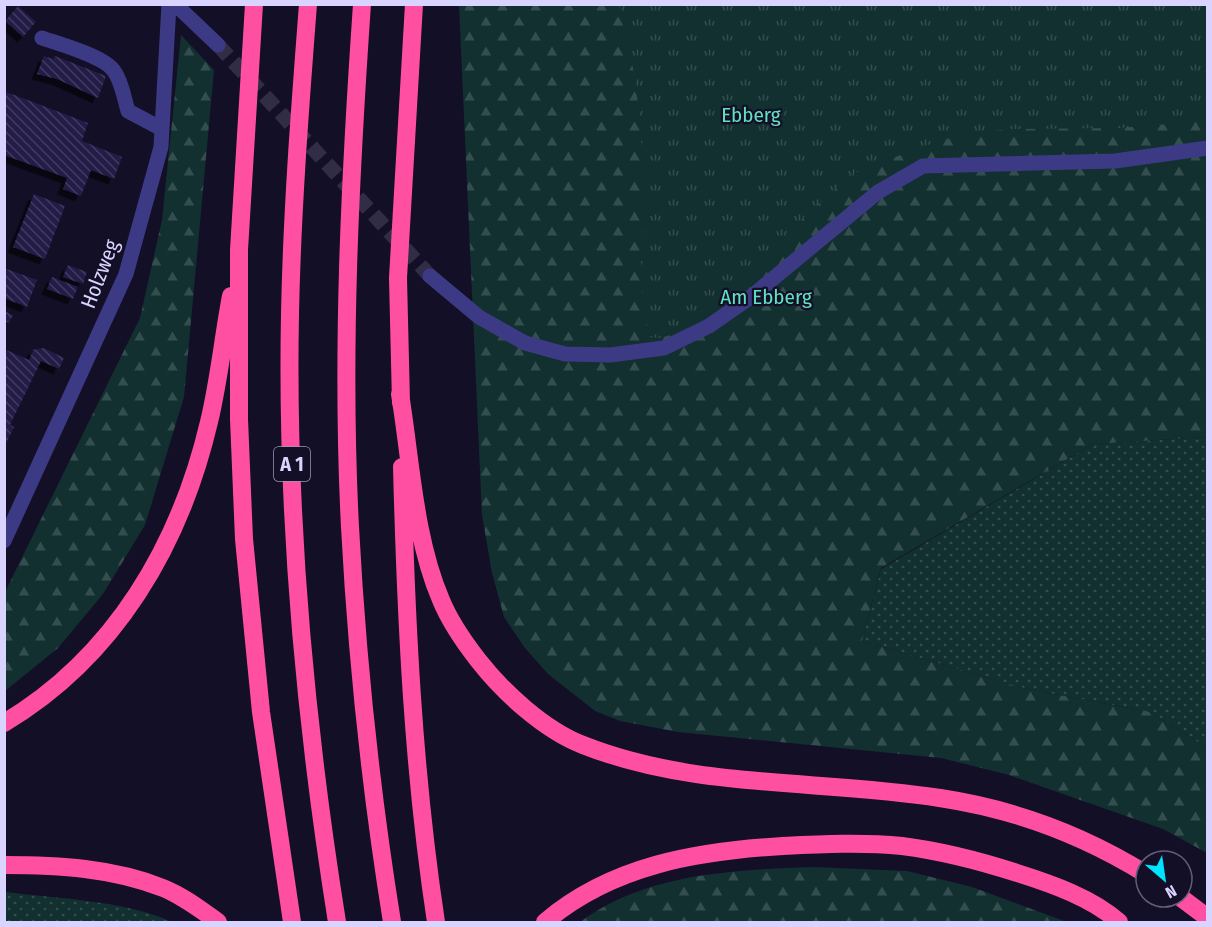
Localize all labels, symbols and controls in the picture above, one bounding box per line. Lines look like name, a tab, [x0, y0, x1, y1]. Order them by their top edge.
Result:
park label: Ebberg	[721, 102, 781, 128]
street label: Holzweg	[75, 236, 125, 312]
park label: Am Ebberg	[720, 284, 812, 310]
road number: A 1	[274, 447, 310, 481]
north arrow	[1134, 849, 1194, 909]
text: N	[1162, 881, 1180, 902]

